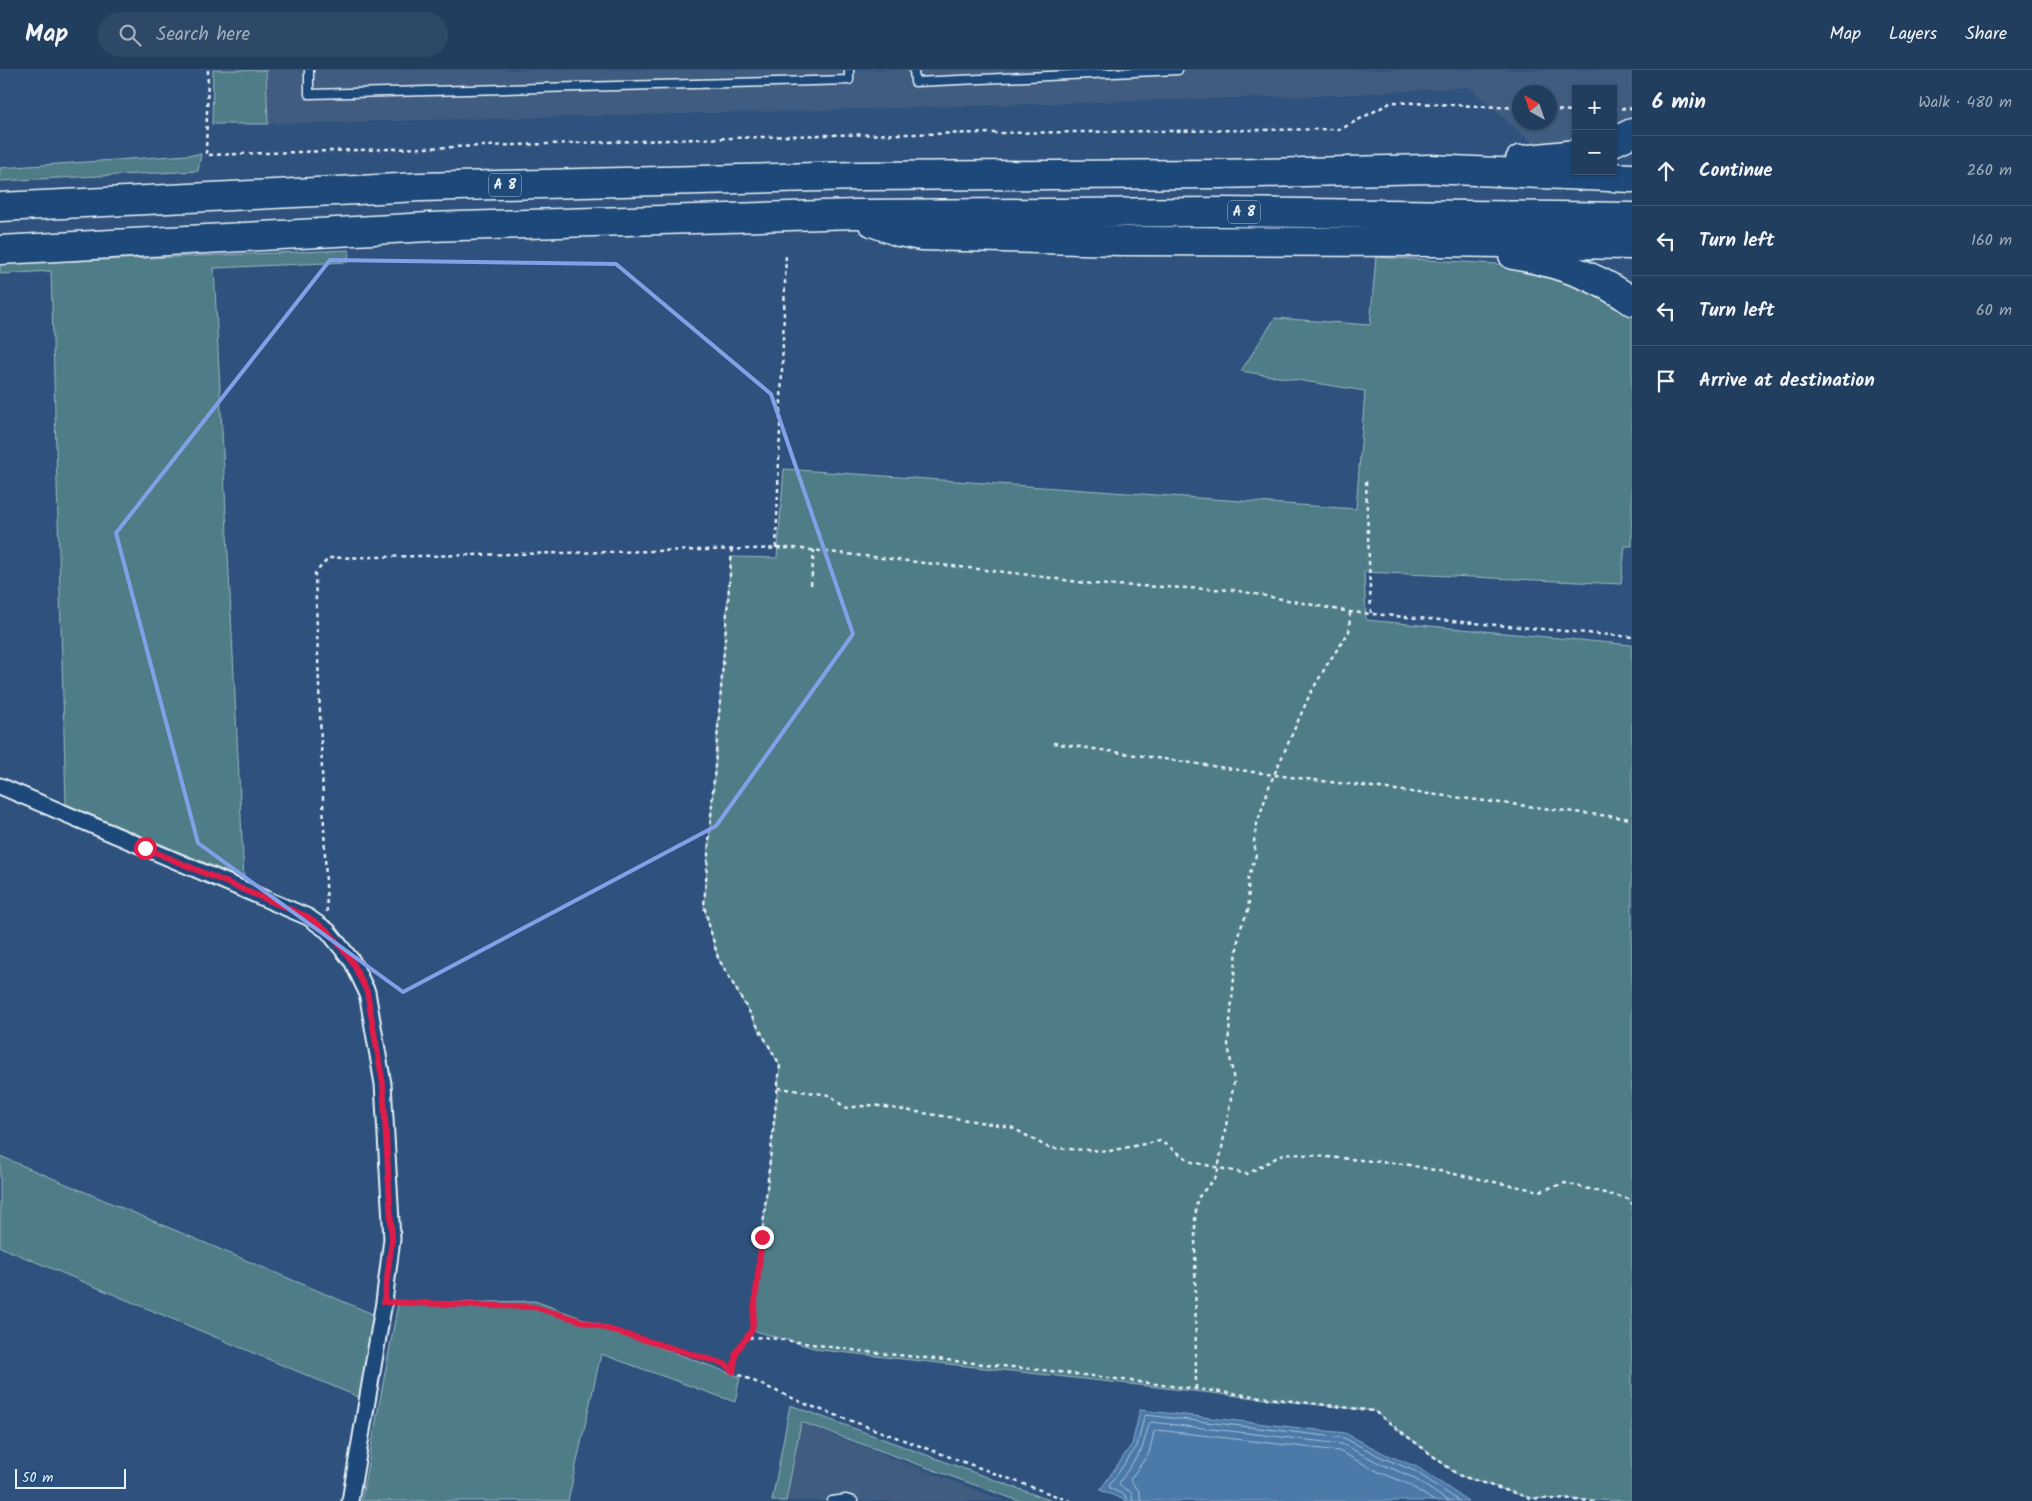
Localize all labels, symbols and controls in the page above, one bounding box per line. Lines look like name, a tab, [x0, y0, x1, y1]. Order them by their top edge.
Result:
search box	[98, 12, 448, 57]
text: Map	[25, 15, 68, 54]
text: Search here	[156, 20, 250, 50]
text: Map	[1830, 20, 1861, 49]
text: Layers	[1889, 20, 1937, 49]
text: Share	[1965, 20, 2007, 49]
icon: search	[116, 21, 144, 49]
north arrow	[1512, 85, 1557, 130]
map controls	[1572, 85, 1617, 175]
button: +	[1572, 85, 1617, 130]
text: 6 min	[1652, 86, 1706, 119]
text: Walk · 480 m	[1918, 90, 2012, 115]
button: −	[1572, 130, 1617, 175]
text: Continue	[1699, 156, 1772, 186]
icon: ahead	[1652, 157, 1680, 185]
text: 260 m	[1967, 158, 2012, 183]
road number: A 8	[489, 174, 521, 196]
road number: A 8	[1228, 200, 1260, 224]
text: Turn left	[1699, 226, 1774, 256]
icon: left	[1652, 227, 1680, 255]
text: 160 m	[1971, 228, 2012, 253]
text: Turn left	[1699, 296, 1774, 326]
icon: left	[1652, 297, 1680, 325]
text: 60 m	[1976, 298, 2012, 323]
text: Arrive at destination	[1699, 366, 1875, 396]
icon: arrive	[1652, 367, 1680, 395]
route start	[134, 837, 157, 860]
route end	[751, 1226, 774, 1249]
scale bar	[15, 1466, 126, 1489]
text: 50 m	[22, 1467, 53, 1489]

